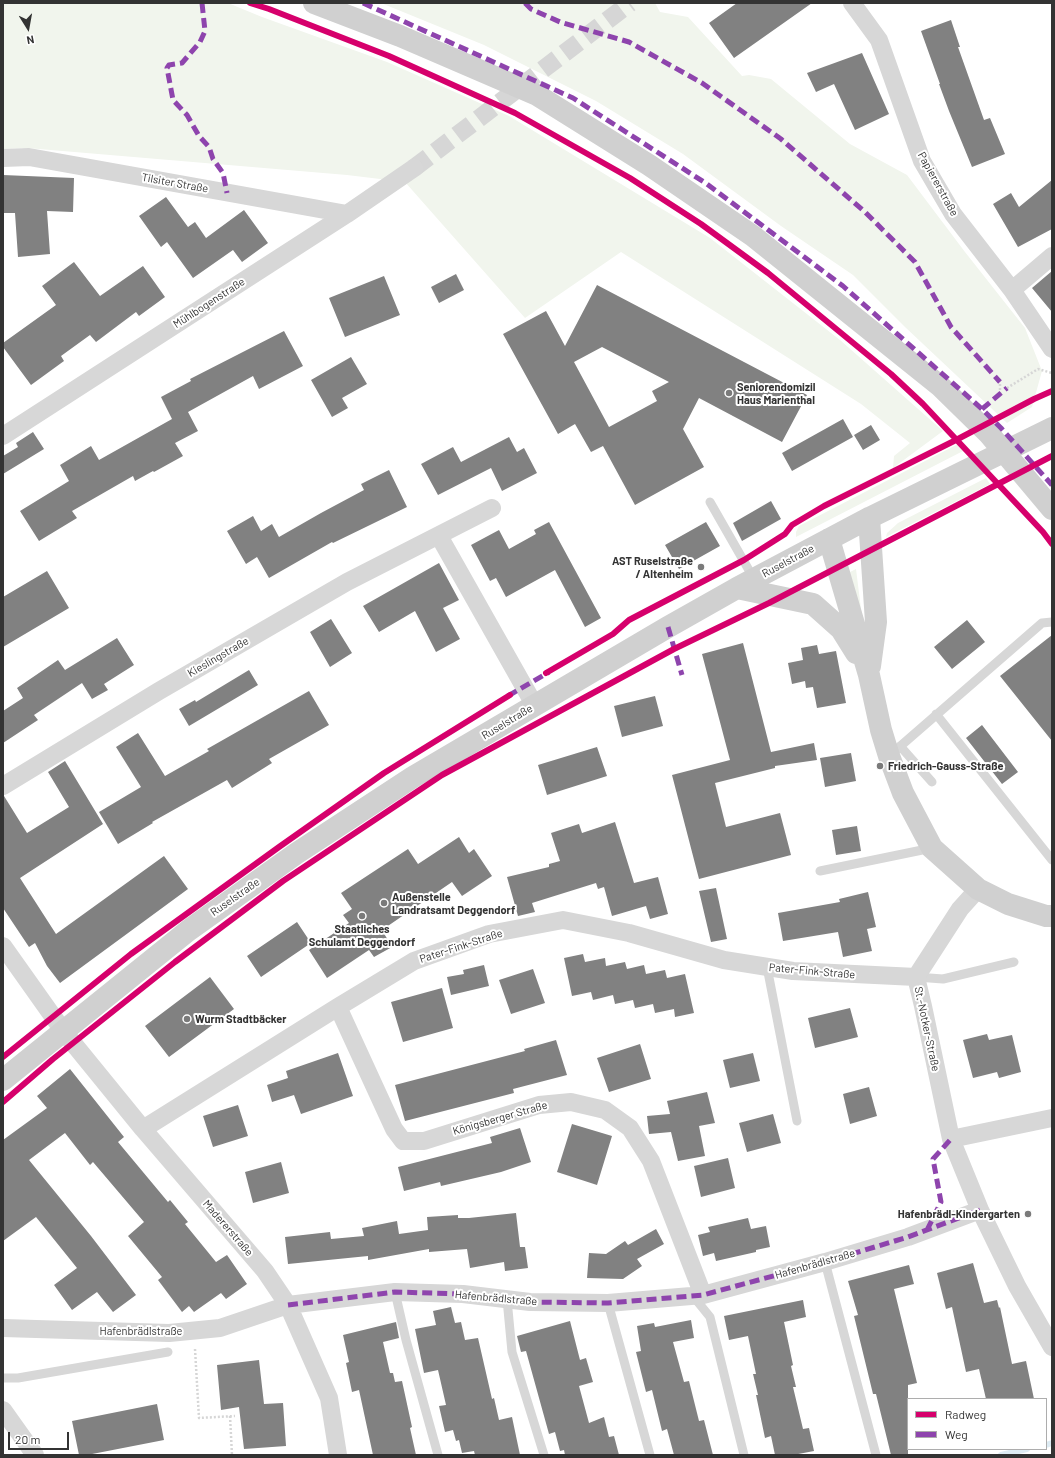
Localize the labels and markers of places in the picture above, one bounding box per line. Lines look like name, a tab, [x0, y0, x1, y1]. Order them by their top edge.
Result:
place label: Seniorendomizil Haus Marienthal	[737, 380, 815, 406]
marker: Seniorendomizil Haus Marienthal	[724, 388, 734, 398]
place label: AST Ruselstraße / Altenheim	[612, 554, 693, 580]
marker: AST Ruselstraße / Altenheim	[696, 562, 706, 572]
place label: Friedrich-Gauss-Straße	[888, 759, 1003, 773]
marker: Friedrich-Gauss-Straße	[875, 761, 885, 771]
place label: Außenstelle Landratsamt Deggendorf	[392, 890, 515, 916]
marker: Außenstelle Landratsamt Deggendorf	[379, 898, 389, 908]
marker: Staatliches Schulamt Deggendorf	[357, 911, 367, 921]
place label: Staatliches Schulamt Deggendorf	[309, 922, 415, 948]
place label: Wurm Stadtbäcker	[195, 1012, 286, 1026]
marker: Wurm Stadtbäcker	[182, 1014, 192, 1024]
place label: Hafenbrädl-Kindergarten	[898, 1207, 1020, 1221]
marker: Hafenbrädl-Kindergarten	[1023, 1209, 1033, 1219]

